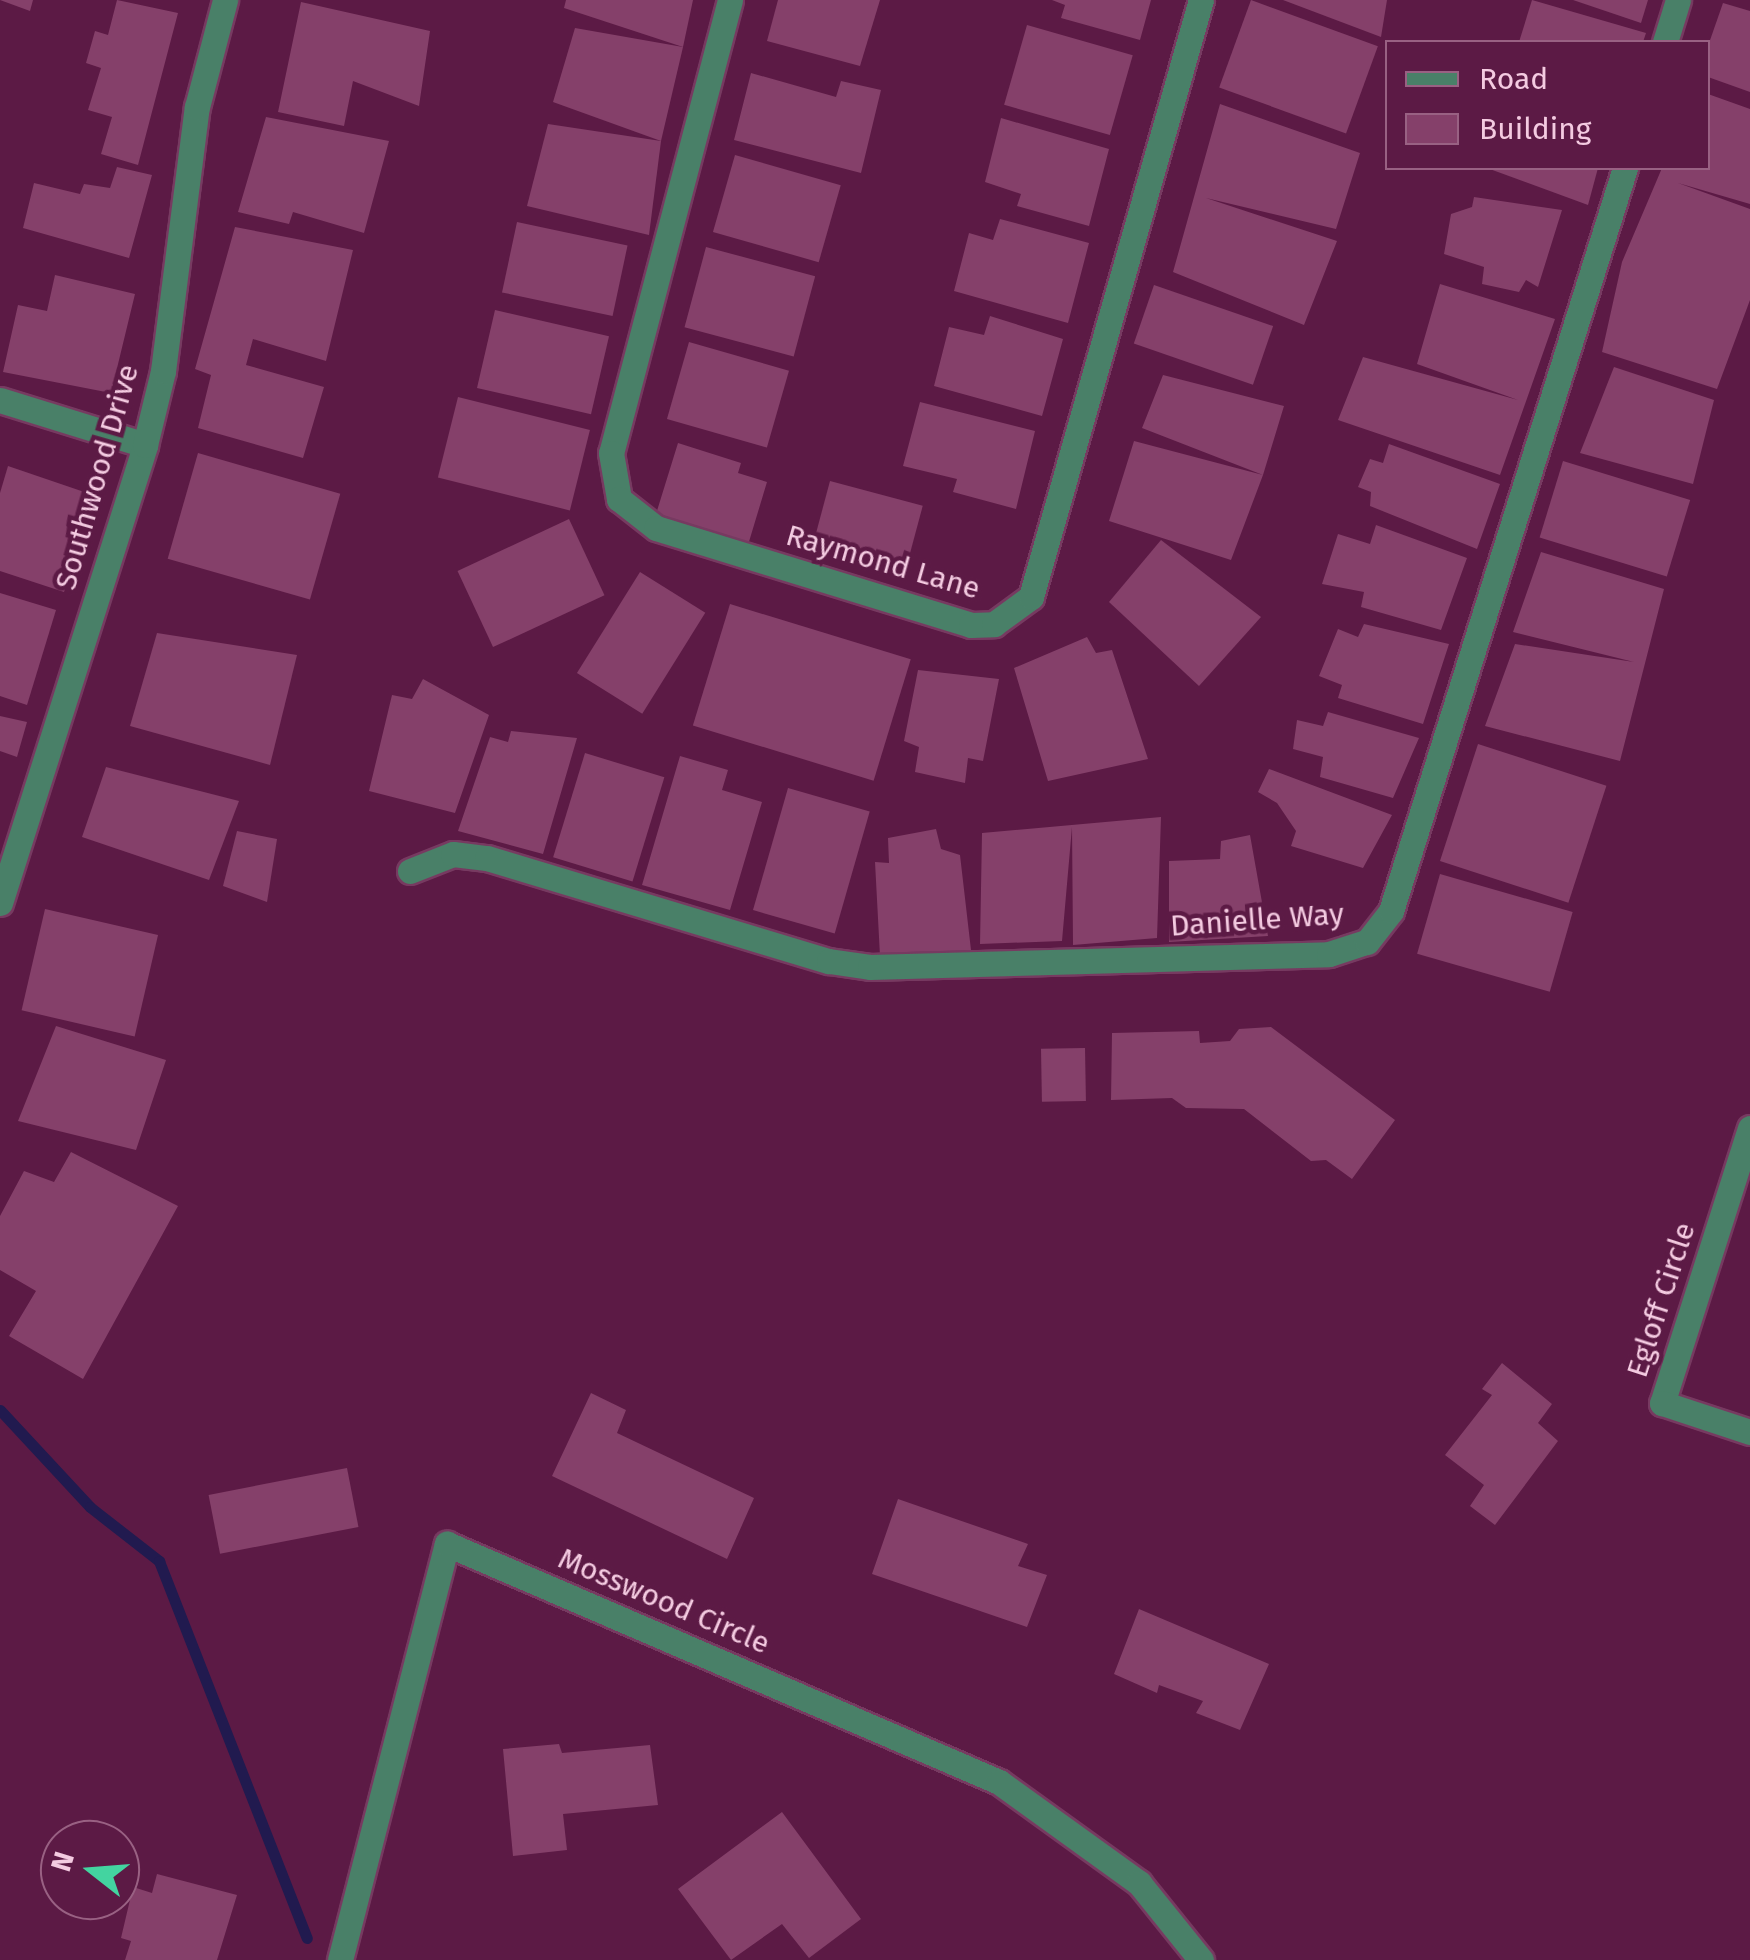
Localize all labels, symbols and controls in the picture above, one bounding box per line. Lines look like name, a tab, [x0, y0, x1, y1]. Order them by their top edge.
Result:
legend	[1385, 40, 1710, 170]
text: Road	[1479, 61, 1548, 97]
text: Building	[1479, 111, 1591, 147]
street label: Southwood Drive	[48, 360, 146, 594]
street label: Raymond Lane	[782, 517, 984, 607]
street label: Danielle Way	[1169, 896, 1345, 944]
street label: Egloff Circle	[1619, 1218, 1703, 1382]
street label: Mosswood Circle	[553, 1540, 775, 1662]
north arrow	[40, 1820, 140, 1920]
text: N	[44, 1848, 81, 1875]

